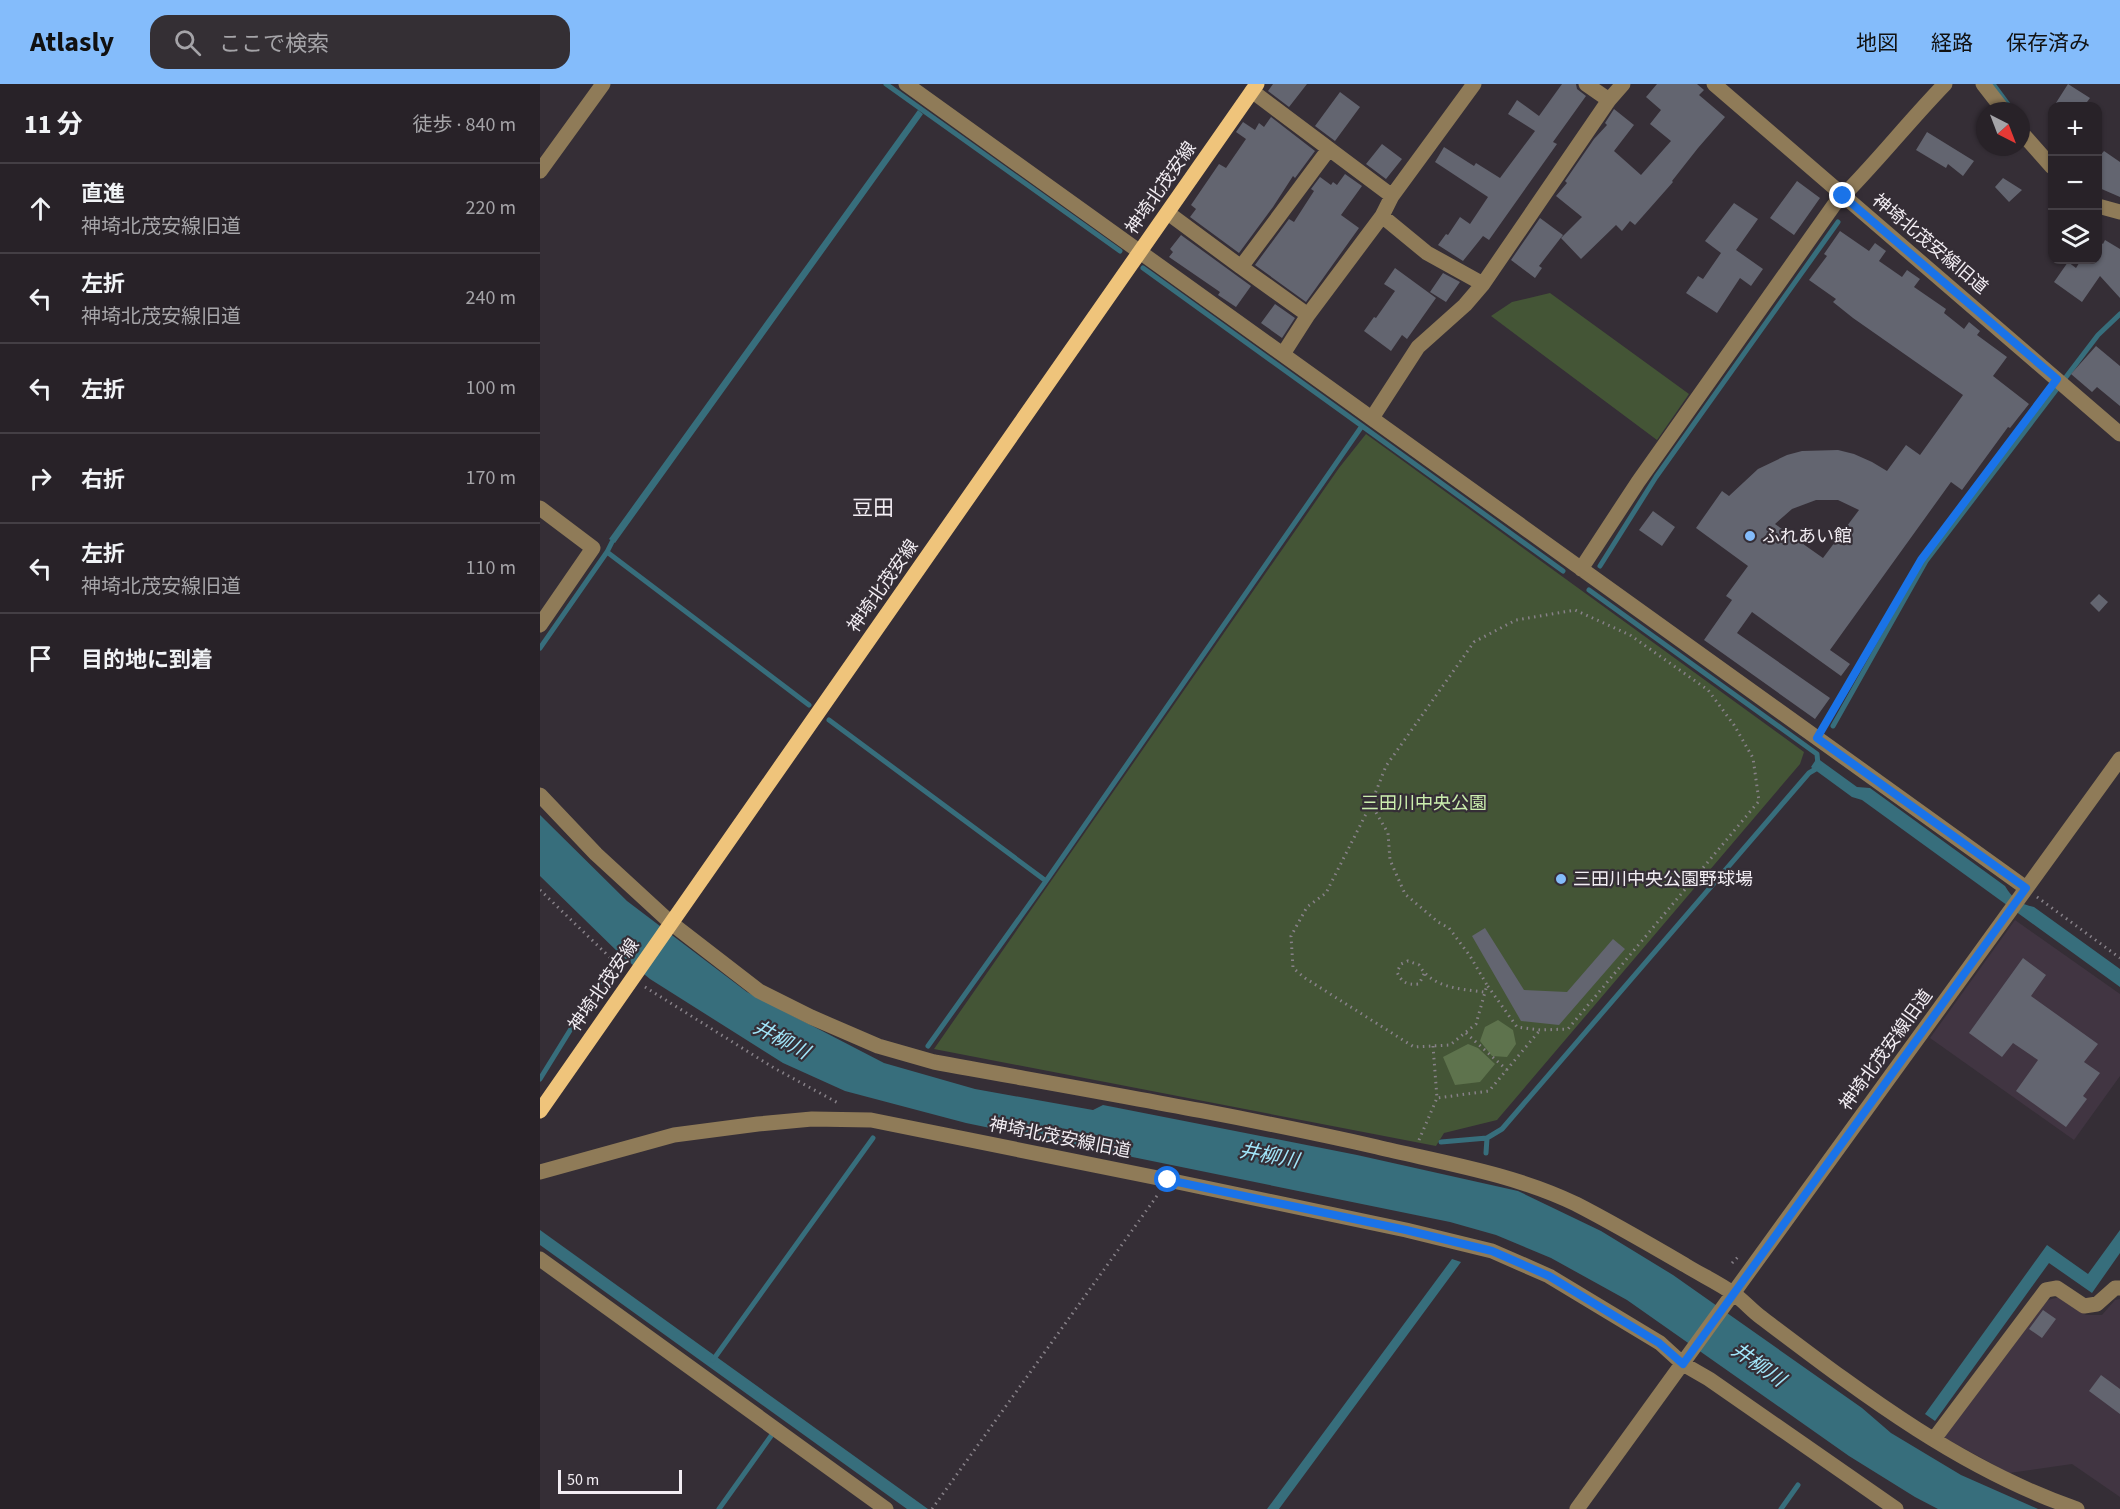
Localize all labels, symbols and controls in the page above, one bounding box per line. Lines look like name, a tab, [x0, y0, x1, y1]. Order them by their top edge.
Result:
search box	[150, 15, 570, 69]
text: Atlasly	[30, 22, 114, 62]
icon: search	[171, 26, 204, 59]
text: ここで検索	[219, 28, 329, 60]
text: 地図	[1856, 28, 1898, 58]
text: 経路	[1931, 28, 1973, 58]
text: 保存済み	[2006, 28, 2090, 58]
north arrow	[1976, 102, 2030, 156]
map controls	[2048, 102, 2102, 264]
button: +	[2048, 102, 2102, 156]
text: 11 分	[24, 106, 83, 143]
text: 徒歩 · 840 m	[413, 111, 516, 139]
street label: 神埼北茂安線	[1120, 137, 1202, 239]
button: −	[2048, 156, 2102, 210]
text: 直進	[81, 178, 125, 210]
route end	[1829, 182, 1855, 208]
street label: 神埼北茂安線旧道	[1867, 188, 1993, 300]
icon: ahead	[24, 192, 57, 225]
text: 220 m	[466, 194, 516, 222]
button: layers	[2048, 210, 2102, 264]
text: 神埼北茂安線旧道	[81, 213, 241, 241]
text: 左折	[81, 268, 125, 300]
icon: left	[24, 282, 57, 315]
text: 240 m	[466, 284, 516, 312]
text: 神埼北茂安線旧道	[81, 303, 241, 331]
icon: left	[24, 372, 57, 405]
text: 左折	[81, 374, 125, 406]
text: 100 m	[466, 374, 516, 402]
icon: right	[24, 462, 57, 495]
text: 右折	[81, 464, 125, 496]
text: 170 m	[466, 464, 516, 492]
district label: 豆田	[852, 493, 894, 523]
place label: ふれあい館	[1762, 524, 1852, 549]
marker: ふれあい館	[1743, 529, 1757, 543]
street label: 神埼北茂安線	[842, 535, 924, 637]
text: 左折	[81, 538, 125, 570]
icon: left	[24, 552, 57, 585]
text: 110 m	[466, 554, 516, 582]
text: 神埼北茂安線旧道	[81, 573, 241, 601]
icon: arrive	[24, 642, 57, 675]
text: 目的地に到着	[81, 644, 213, 676]
park label: 三田川中央公園	[1361, 791, 1487, 816]
place label: 三田川中央公園野球場	[1573, 867, 1753, 892]
marker: 三田川中央公園野球場	[1554, 872, 1568, 886]
street label: 神埼北茂安線	[563, 934, 645, 1036]
street label: 神埼北茂安線旧道	[1834, 984, 1938, 1116]
water label: 井柳川	[748, 1014, 816, 1067]
street label: 神埼北茂安線旧道	[987, 1112, 1133, 1164]
water label: 井柳川	[1237, 1137, 1303, 1176]
route start	[1154, 1166, 1180, 1192]
water label: 井柳川	[1725, 1336, 1792, 1395]
scale bar	[558, 1467, 682, 1494]
text: 50 m	[567, 1469, 599, 1491]

